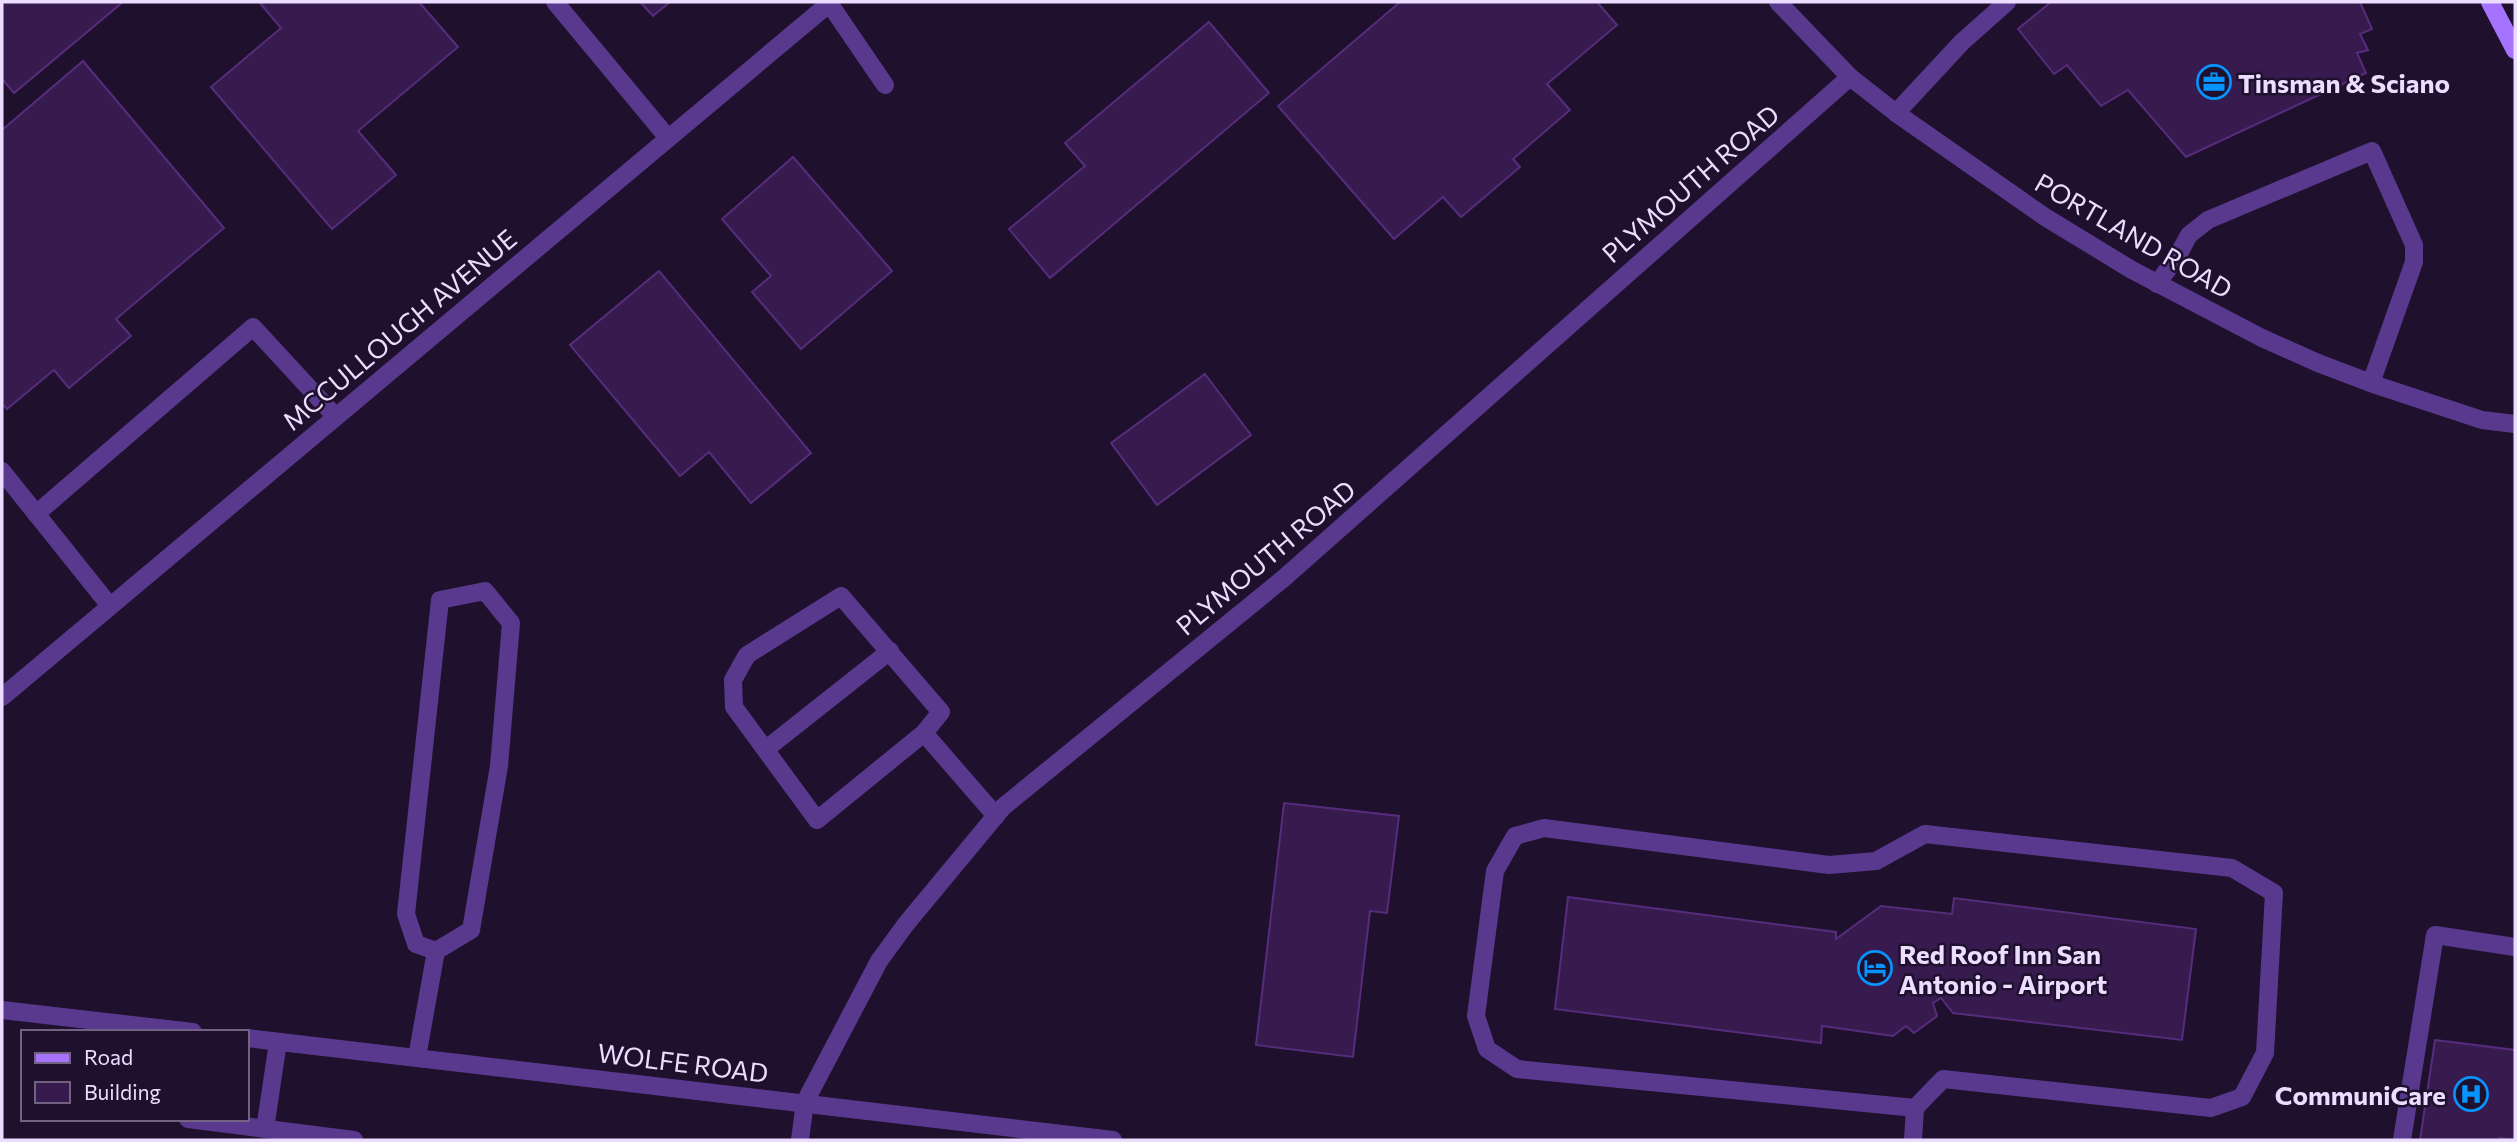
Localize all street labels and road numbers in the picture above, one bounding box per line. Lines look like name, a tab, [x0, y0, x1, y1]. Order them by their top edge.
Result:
street label: PLYMOUTH ROAD	[1595, 98, 1785, 268]
street label: PORTLAND ROAD	[2030, 166, 2238, 304]
street label: MCCULLOUGH AVENUE	[276, 222, 522, 436]
street label: PLYMOUTH ROAD	[1169, 473, 1361, 641]
street label: WOLFE ROAD	[596, 1036, 770, 1088]

